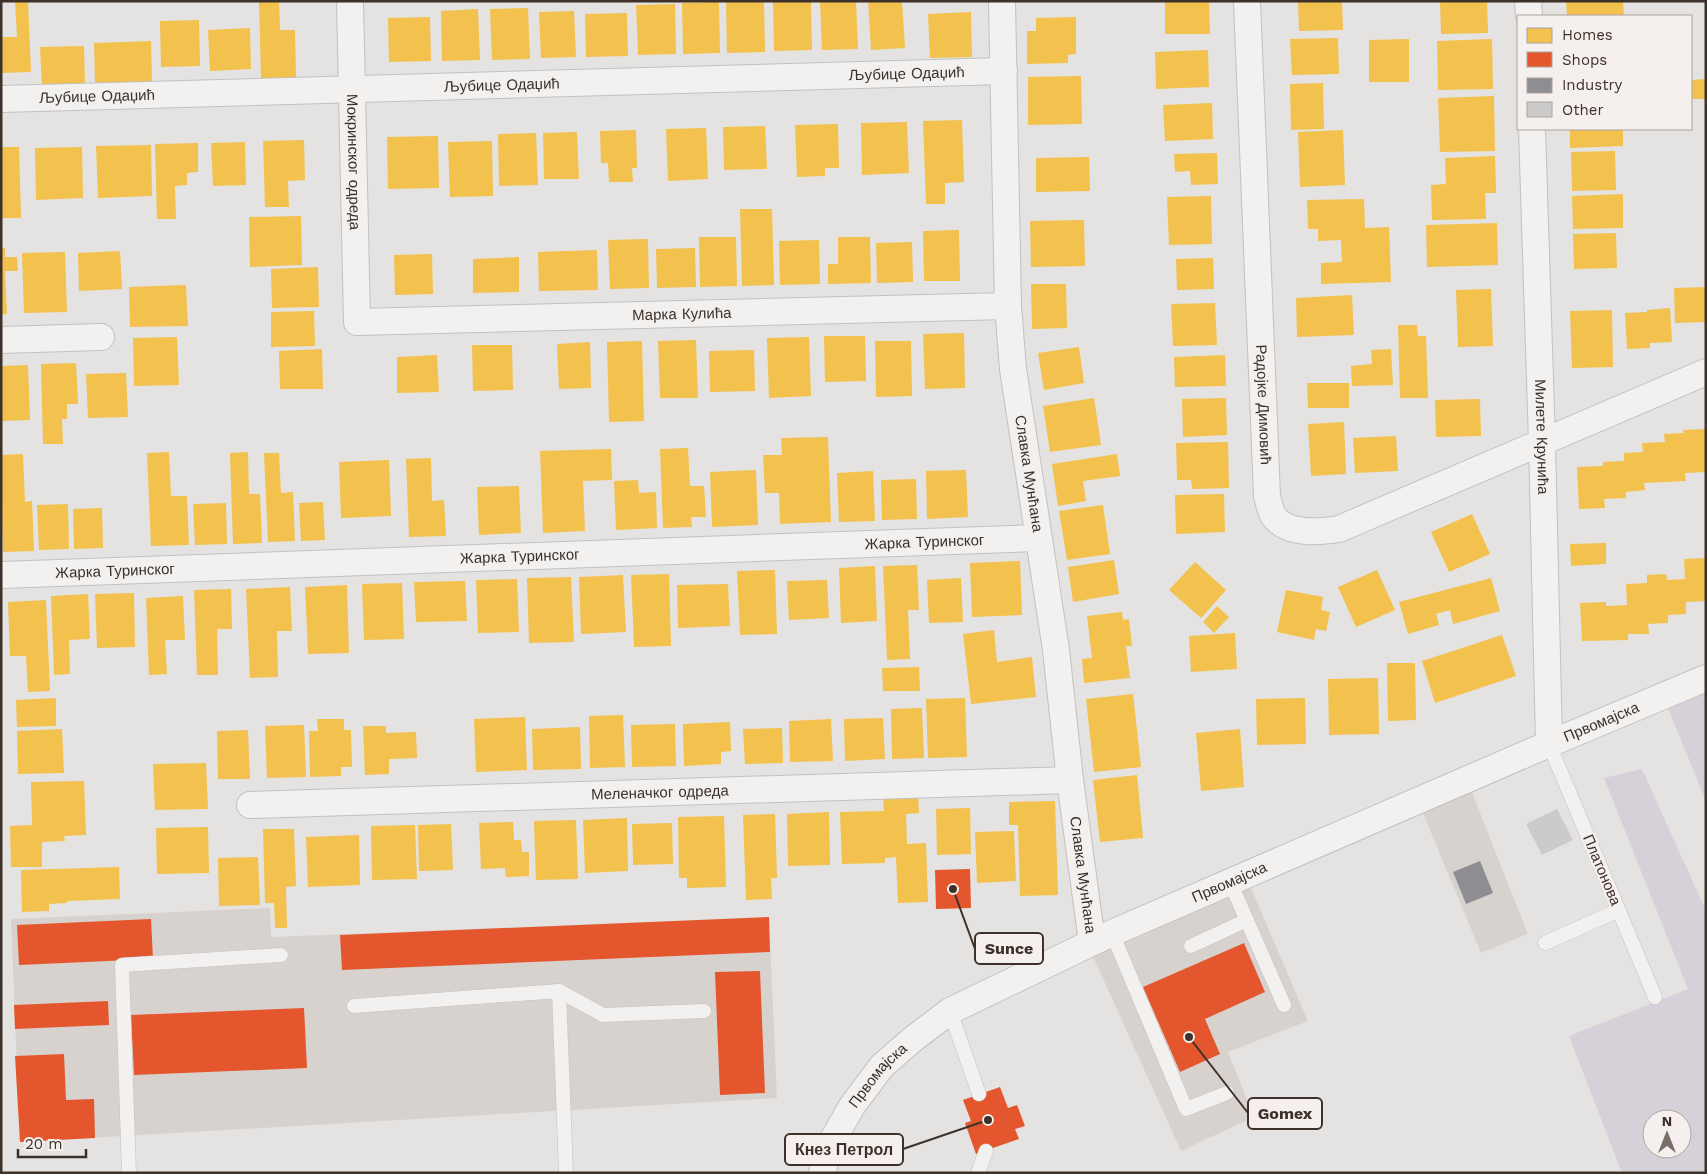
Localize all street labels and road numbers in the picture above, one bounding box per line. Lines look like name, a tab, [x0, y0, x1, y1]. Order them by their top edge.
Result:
street label: Љубице Одаџић	[848, 63, 965, 84]
street label: Љубице Одаџић	[444, 74, 560, 96]
street label: Љубице Одаџић	[39, 86, 155, 107]
street label: Мокринског одреда	[343, 94, 364, 231]
street label: Марка Кулића	[632, 304, 732, 324]
street label: Радојке Димовић	[1252, 344, 1275, 465]
street label: Милете Крунића	[1531, 379, 1552, 495]
street label: Славка Мунћана	[1011, 414, 1047, 534]
street label: Жарка Туринског	[864, 531, 985, 553]
street label: Жарка Туринског	[459, 545, 580, 568]
street label: Жарка Туринског	[55, 560, 176, 582]
street label: Првомајска	[1561, 698, 1642, 746]
street label: Меленачког одреда	[591, 781, 730, 804]
street label: Славка Мунћана	[1066, 815, 1100, 935]
street label: Платонова	[1579, 832, 1625, 909]
street label: Првомајска	[1189, 858, 1270, 906]
street label: Првомајска	[845, 1039, 911, 1111]

